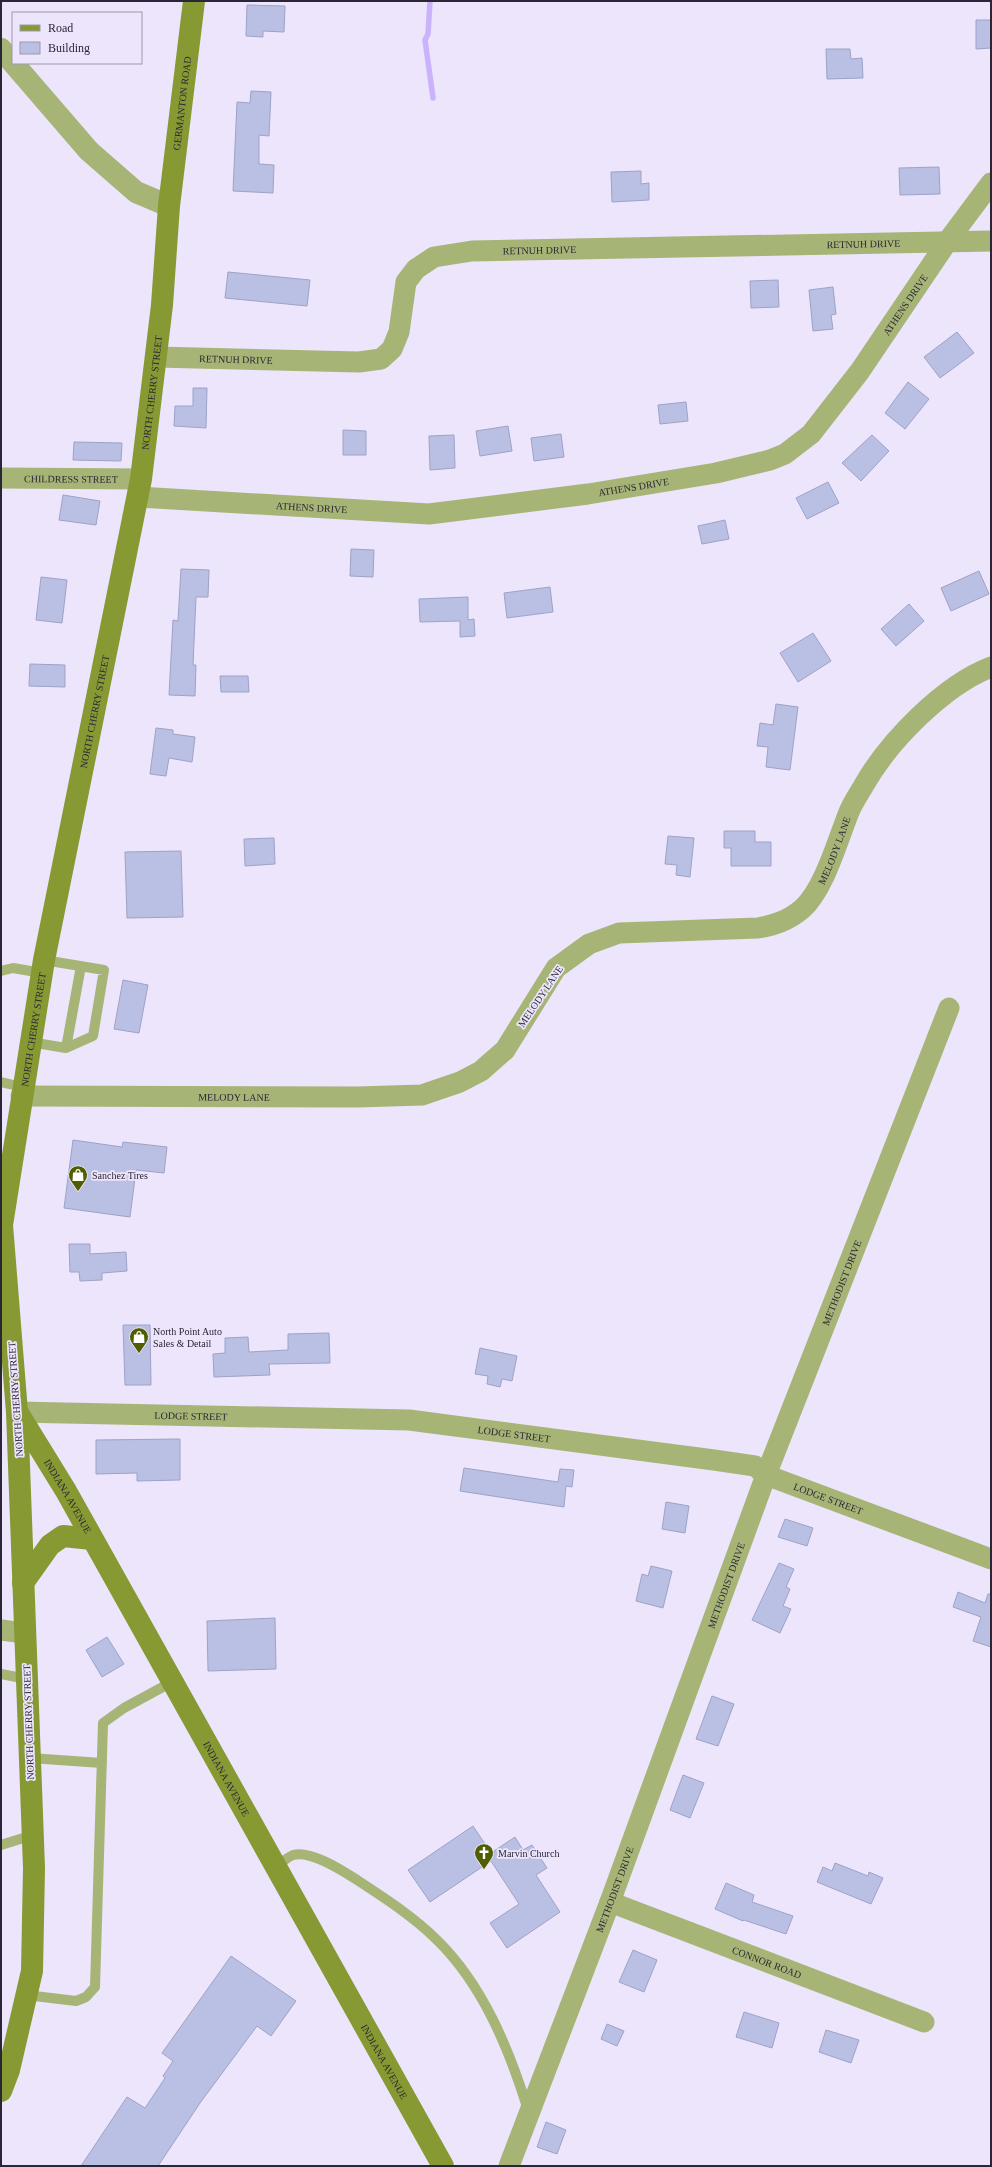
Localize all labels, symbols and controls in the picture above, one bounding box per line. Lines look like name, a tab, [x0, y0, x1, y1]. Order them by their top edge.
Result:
legend	[12, 12, 142, 64]
text: Road	[48, 21, 73, 35]
text: Building	[48, 41, 90, 55]
street label: GERMANTON ROAD	[171, 56, 193, 151]
street label: RETNUH DRIVE	[826, 238, 900, 250]
street label: RETNUH DRIVE	[503, 244, 576, 256]
street label: ATHENS DRIVE	[881, 272, 930, 337]
street label: NORTH CHERRY STREET	[140, 335, 164, 451]
street label: RETNUH DRIVE	[199, 353, 273, 366]
street label: CHILDRESS STREET	[24, 473, 118, 485]
street label: ATHENS DRIVE	[598, 476, 670, 498]
street label: ATHENS DRIVE	[276, 500, 348, 515]
street label: NORTH CHERRY STREET	[78, 654, 111, 769]
street label: MELODY LANE	[816, 815, 853, 886]
street label: MELODY LANE	[516, 964, 565, 1029]
street label: NORTH CHERRY STREET	[19, 972, 48, 1087]
street label: MELODY LANE	[198, 1092, 270, 1103]
shop icon: Sanchez Tires	[67, 1164, 89, 1192]
place label: Sanchez Tires	[92, 1170, 148, 1181]
street label: METHODIST DRIVE	[820, 1238, 864, 1327]
shop icon: North Point Auto Sales & Detail	[128, 1326, 150, 1354]
place label: North Point Auto Sales & Detail	[153, 1326, 222, 1349]
street label: NORTH CHERRY STREET	[6, 1341, 25, 1457]
street label: LODGE STREET	[154, 1410, 228, 1422]
street label: LODGE STREET	[477, 1424, 551, 1444]
street label: INDIANA AVENUE	[42, 1457, 94, 1535]
street label: LODGE STREET	[792, 1481, 864, 1517]
street label: METHODIST DRIVE	[705, 1541, 747, 1630]
street label: NORTH CHERRY STREET	[21, 1664, 36, 1780]
street label: INDIANA AVENUE	[201, 1739, 252, 1818]
church icon: Marvin Church	[473, 1842, 495, 1870]
street label: METHODIST DRIVE	[594, 1845, 636, 1934]
place label: Marvin Church	[498, 1848, 559, 1859]
street label: CONNOR ROAD	[731, 1944, 803, 1981]
street label: INDIANA AVENUE	[359, 2022, 409, 2101]

